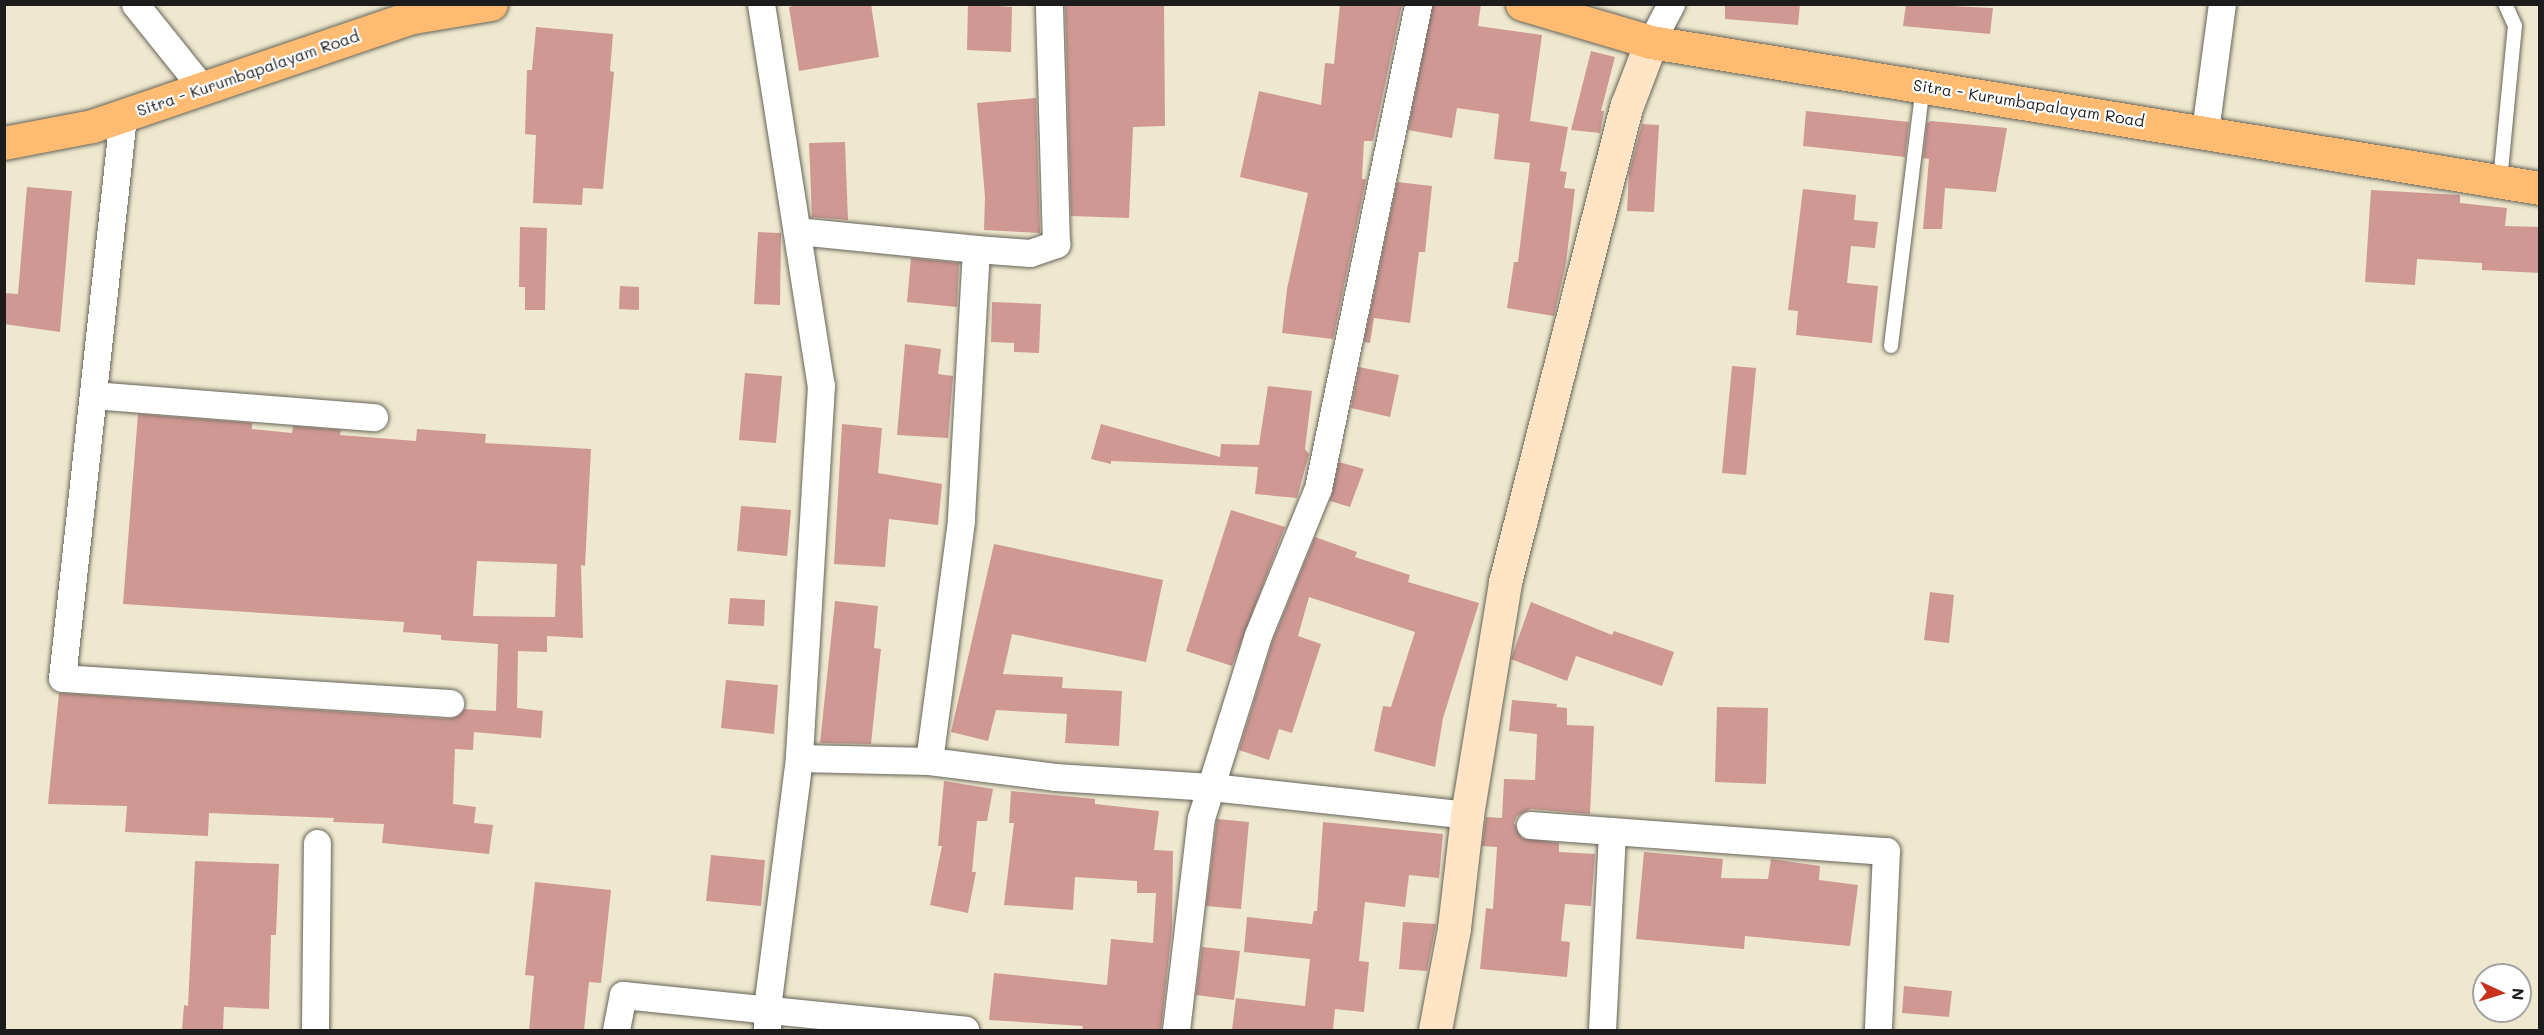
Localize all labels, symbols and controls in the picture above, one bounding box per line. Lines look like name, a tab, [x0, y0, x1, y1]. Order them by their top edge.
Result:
street label: Sitra - Kurumbapalayam Road	[134, 26, 362, 120]
street label: Sitra - Kurumbapalayam Road	[1912, 75, 2146, 131]
north arrow	[2472, 963, 2532, 1023]
text: N	[2508, 987, 2529, 1001]

